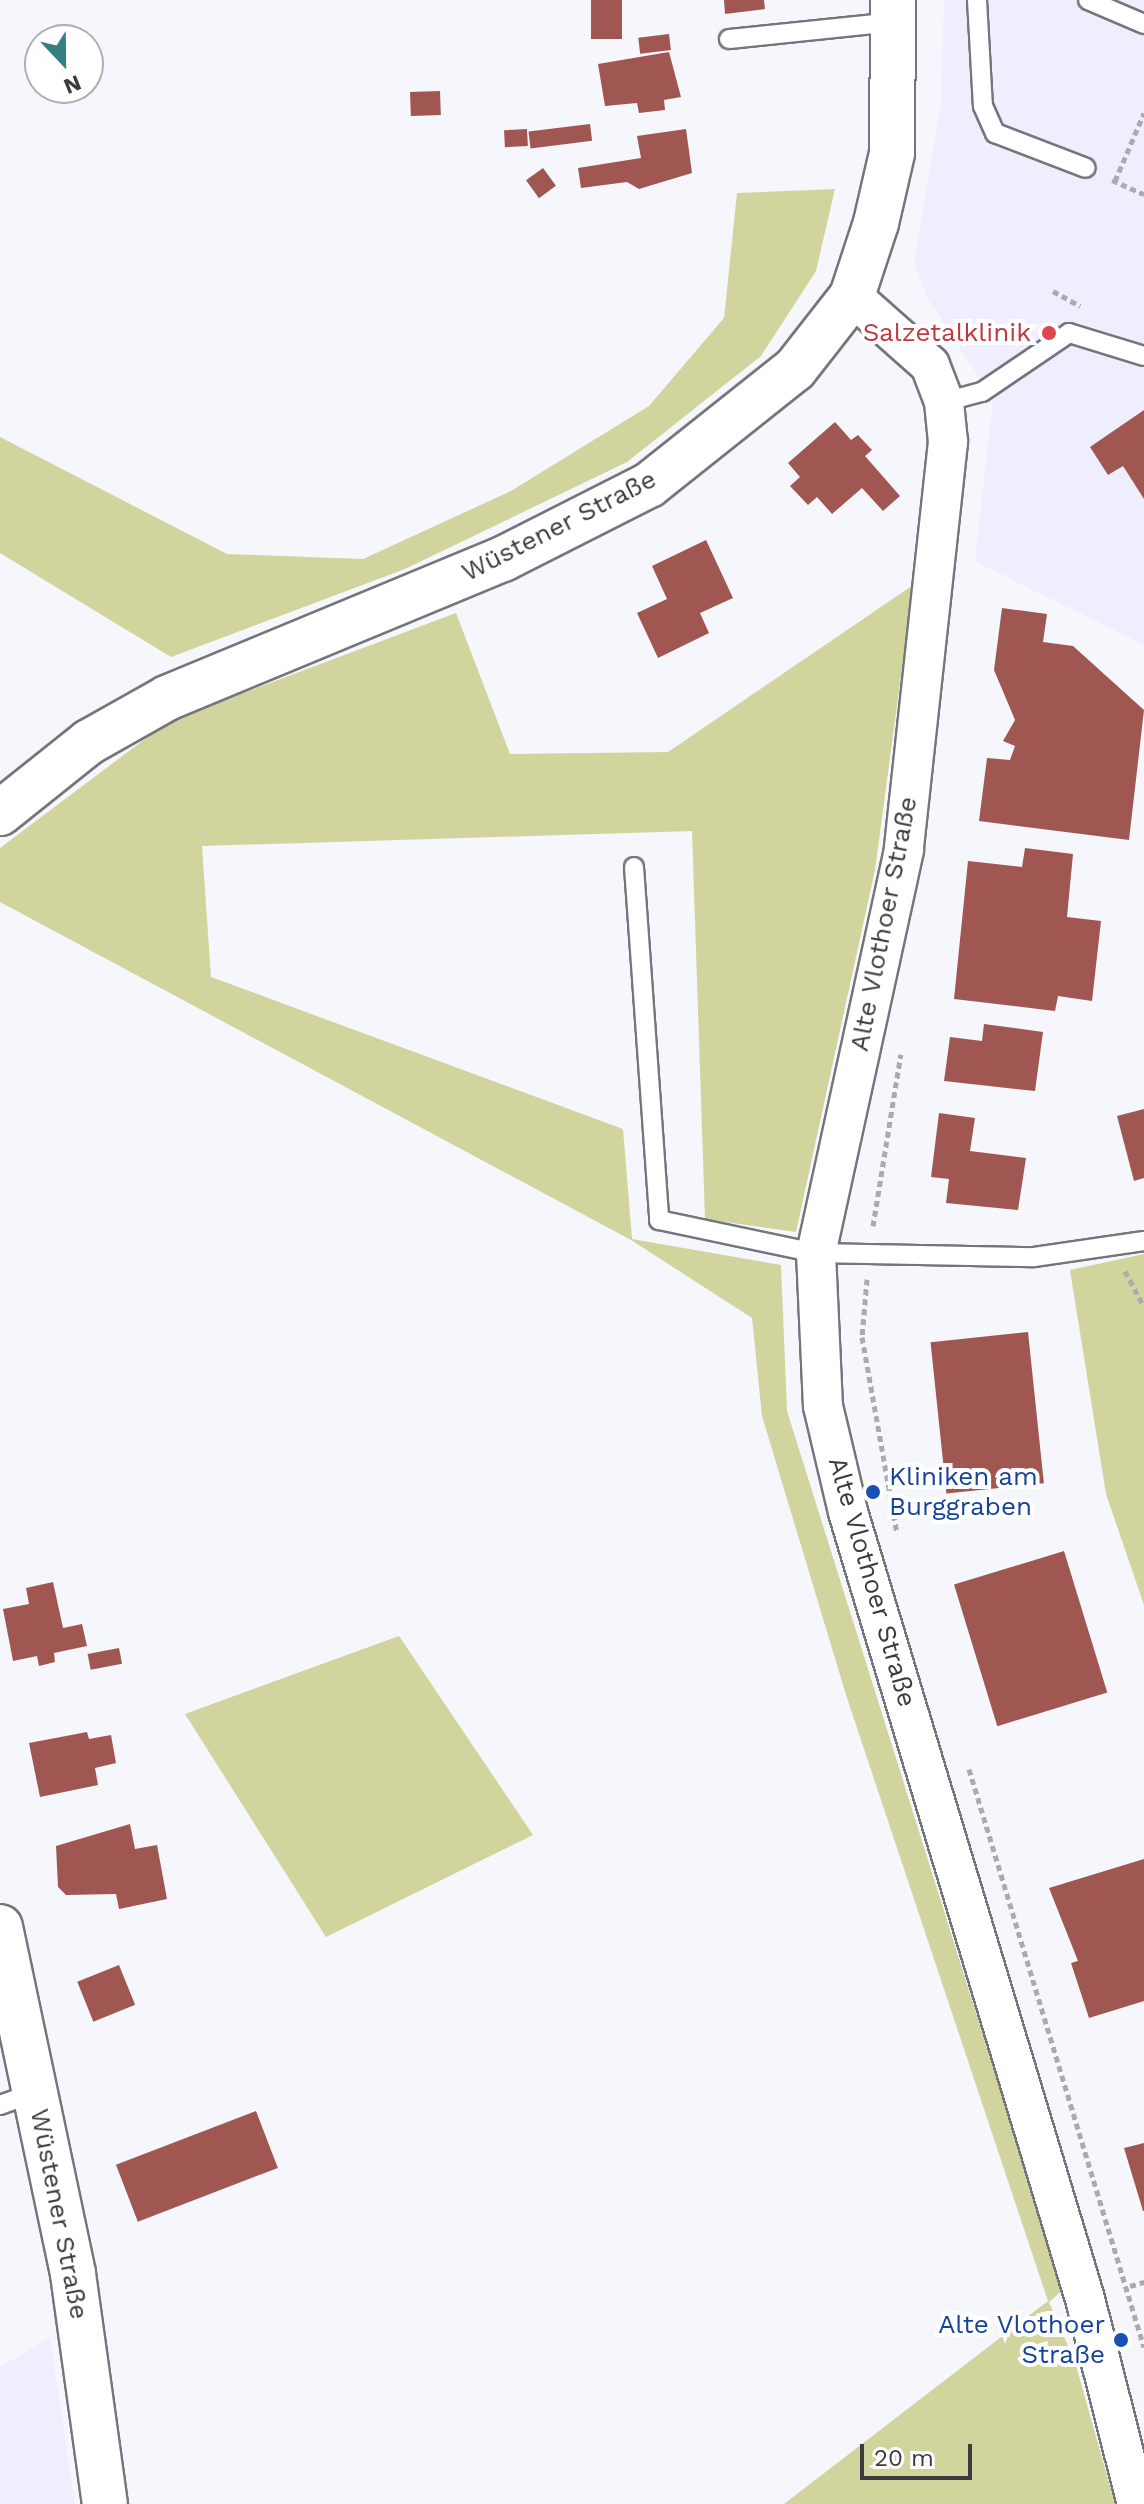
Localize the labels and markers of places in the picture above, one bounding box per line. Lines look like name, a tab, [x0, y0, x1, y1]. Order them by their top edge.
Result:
place label: Salzetalklinik	[863, 317, 1031, 349]
marker: Salzetalklinik	[1038, 322, 1060, 344]
place label: Kliniken am Burggraben	[889, 1461, 1038, 1522]
marker: Kliniken am Burggraben	[864, 1483, 882, 1501]
place label: Alte Vlothoer Straße	[937, 2309, 1105, 2370]
marker: Alte Vlothoer Straße	[1112, 2331, 1130, 2349]

